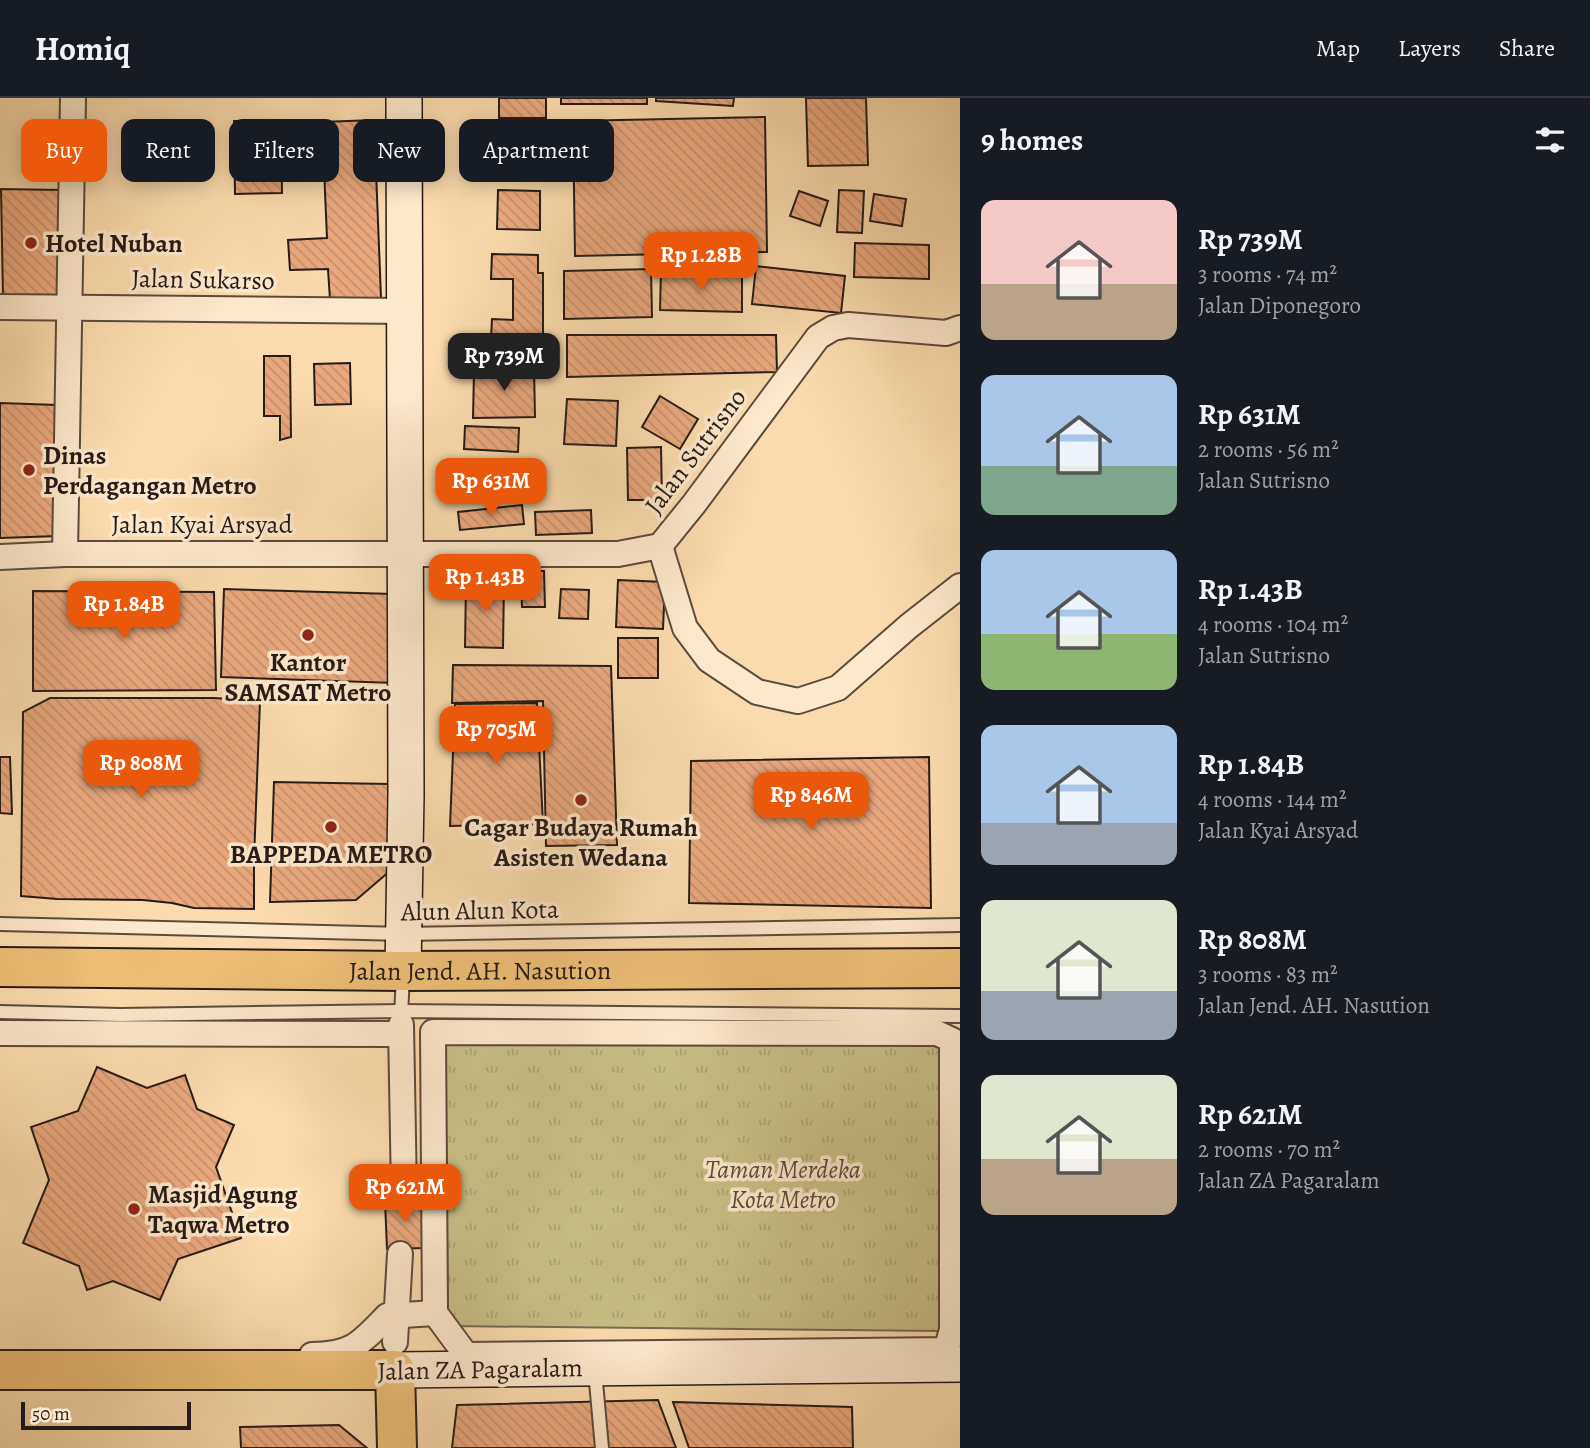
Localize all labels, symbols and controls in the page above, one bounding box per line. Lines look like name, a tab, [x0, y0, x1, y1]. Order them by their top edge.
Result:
text: Homiq	[35, 26, 130, 71]
text: Map	[1316, 32, 1360, 64]
text: Layers	[1398, 32, 1461, 64]
text: Share	[1499, 32, 1555, 64]
chip: Buy	[21, 119, 107, 182]
chip: Rent	[121, 119, 215, 182]
chip: Filters	[229, 119, 339, 182]
chip: New	[353, 119, 445, 182]
chip: Apartment	[459, 119, 614, 182]
text: 9 homes	[981, 120, 1083, 160]
icon: filters	[1531, 121, 1569, 159]
text: Rp 739M	[1198, 219, 1303, 259]
place label: Hotel Nuban	[45, 226, 183, 261]
icon: home	[1037, 228, 1121, 312]
pin: Rp 1.28B	[629, 232, 773, 292]
marker: Hotel Nuban	[23, 235, 39, 251]
text: Rp 1.28B	[660, 239, 742, 270]
text: 3 rooms · 74 m²	[1198, 259, 1337, 290]
street label: Jalan Sukarso	[131, 261, 275, 298]
text: Jalan Diponegoro	[1198, 290, 1361, 321]
pin: Rp 739M	[439, 334, 569, 393]
text: Rp 739M	[464, 340, 544, 371]
street label: Jalan Sutrisno	[637, 381, 754, 521]
text: Rp 631M	[1198, 394, 1301, 434]
icon: home	[1037, 403, 1121, 487]
text: 2 rooms · 56 m²	[1198, 434, 1339, 465]
place label: Dinas Perdagangan Metro	[43, 438, 257, 503]
pin: Rp 631M	[426, 458, 556, 518]
marker: Dinas Perdagangan Metro	[21, 462, 37, 478]
text: Rp 631M	[452, 465, 530, 496]
text: Jalan Sutrisno	[1198, 465, 1330, 496]
street label: Jalan Kyai Arsyad	[111, 507, 293, 542]
pin: Rp 1.43B	[413, 554, 557, 614]
text: Rp 1.43B	[445, 561, 525, 592]
text: Rp 1.43B	[1198, 569, 1303, 609]
icon: home	[1037, 578, 1121, 662]
pin: Rp 1.84B	[52, 582, 196, 641]
text: Rp 1.84B	[83, 588, 165, 619]
text: 4 rooms · 104 m²	[1198, 609, 1348, 640]
marker: Kantor SAMSAT Metro	[300, 627, 316, 643]
text: Jalan Sutrisno	[1198, 640, 1330, 671]
place label: Kantor SAMSAT Metro	[225, 645, 391, 710]
pin: Rp 705M	[431, 706, 561, 766]
text: Rp 705M	[455, 713, 537, 744]
pin: Rp 808M	[76, 740, 206, 800]
text: Rp 1.84B	[1198, 744, 1304, 784]
text: Rp 808M	[99, 747, 183, 778]
icon: home	[1037, 753, 1121, 837]
pin: Rp 846M	[746, 772, 876, 832]
text: Rp 846M	[770, 779, 852, 810]
text: 4 rooms · 144 m²	[1198, 784, 1346, 815]
marker: Cagar Budaya Rumah Asisten Wedana	[573, 792, 589, 808]
place label: Cagar Budaya Rumah Asisten Wedana	[464, 810, 698, 875]
text: Jalan Kyai Arsyad	[1198, 815, 1358, 846]
marker: BAPPEDA METRO	[323, 819, 339, 835]
place label: BAPPEDA METRO	[230, 837, 432, 872]
street label: Alun Alun Kota	[400, 892, 559, 929]
text: Rp 808M	[1198, 919, 1307, 959]
icon: home	[1037, 928, 1121, 1012]
street label: Jalan Jend. AH. Nasution	[349, 953, 611, 989]
text: 3 rooms · 83 m²	[1198, 959, 1338, 990]
text: Jalan Jend. AH. Nasution	[1198, 990, 1430, 1021]
text: Rp 621M	[1198, 1094, 1302, 1134]
icon: home	[1037, 1103, 1121, 1187]
text: 2 rooms · 70 m²	[1198, 1134, 1340, 1165]
park label: Taman Merdeka Kota Metro	[705, 1152, 861, 1217]
pin: Rp 621M	[340, 1164, 470, 1224]
text: Jalan ZA Pagaralam	[1198, 1165, 1380, 1196]
text: Rp 621M	[365, 1171, 445, 1202]
place label: Masjid Agung Taqwa Metro	[148, 1177, 298, 1242]
marker: Masjid Agung Taqwa Metro	[126, 1201, 142, 1217]
street label: Jalan ZA Pagaralam	[377, 1350, 583, 1389]
scale bar	[21, 1399, 191, 1431]
text: 50 m	[32, 1401, 70, 1427]

